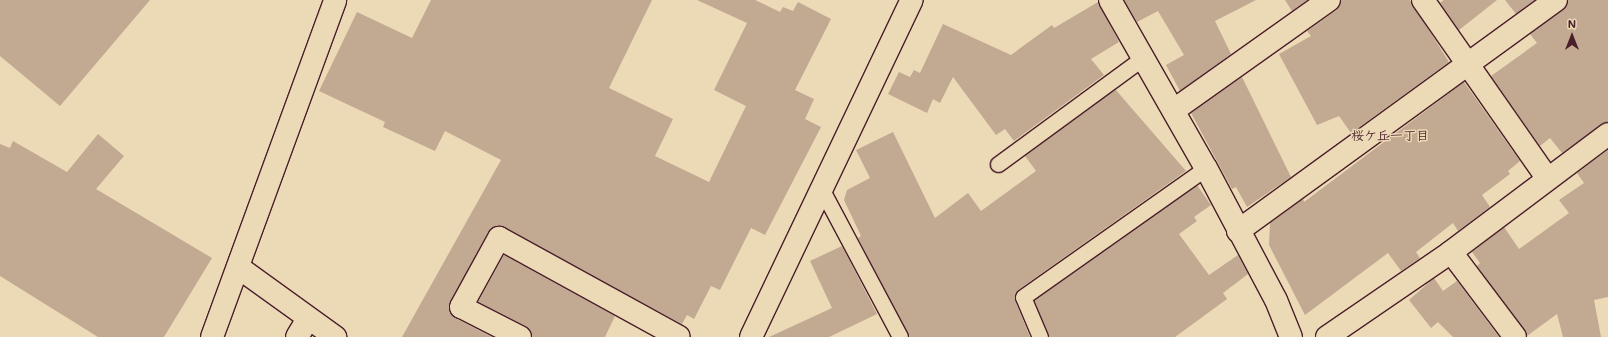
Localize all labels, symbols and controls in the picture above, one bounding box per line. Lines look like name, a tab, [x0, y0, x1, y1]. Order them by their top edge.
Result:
north arrow	[1552, 16, 1592, 56]
text: N	[1568, 16, 1576, 31]
district label: 桜ケ丘一丁目	[1351, 127, 1429, 143]

